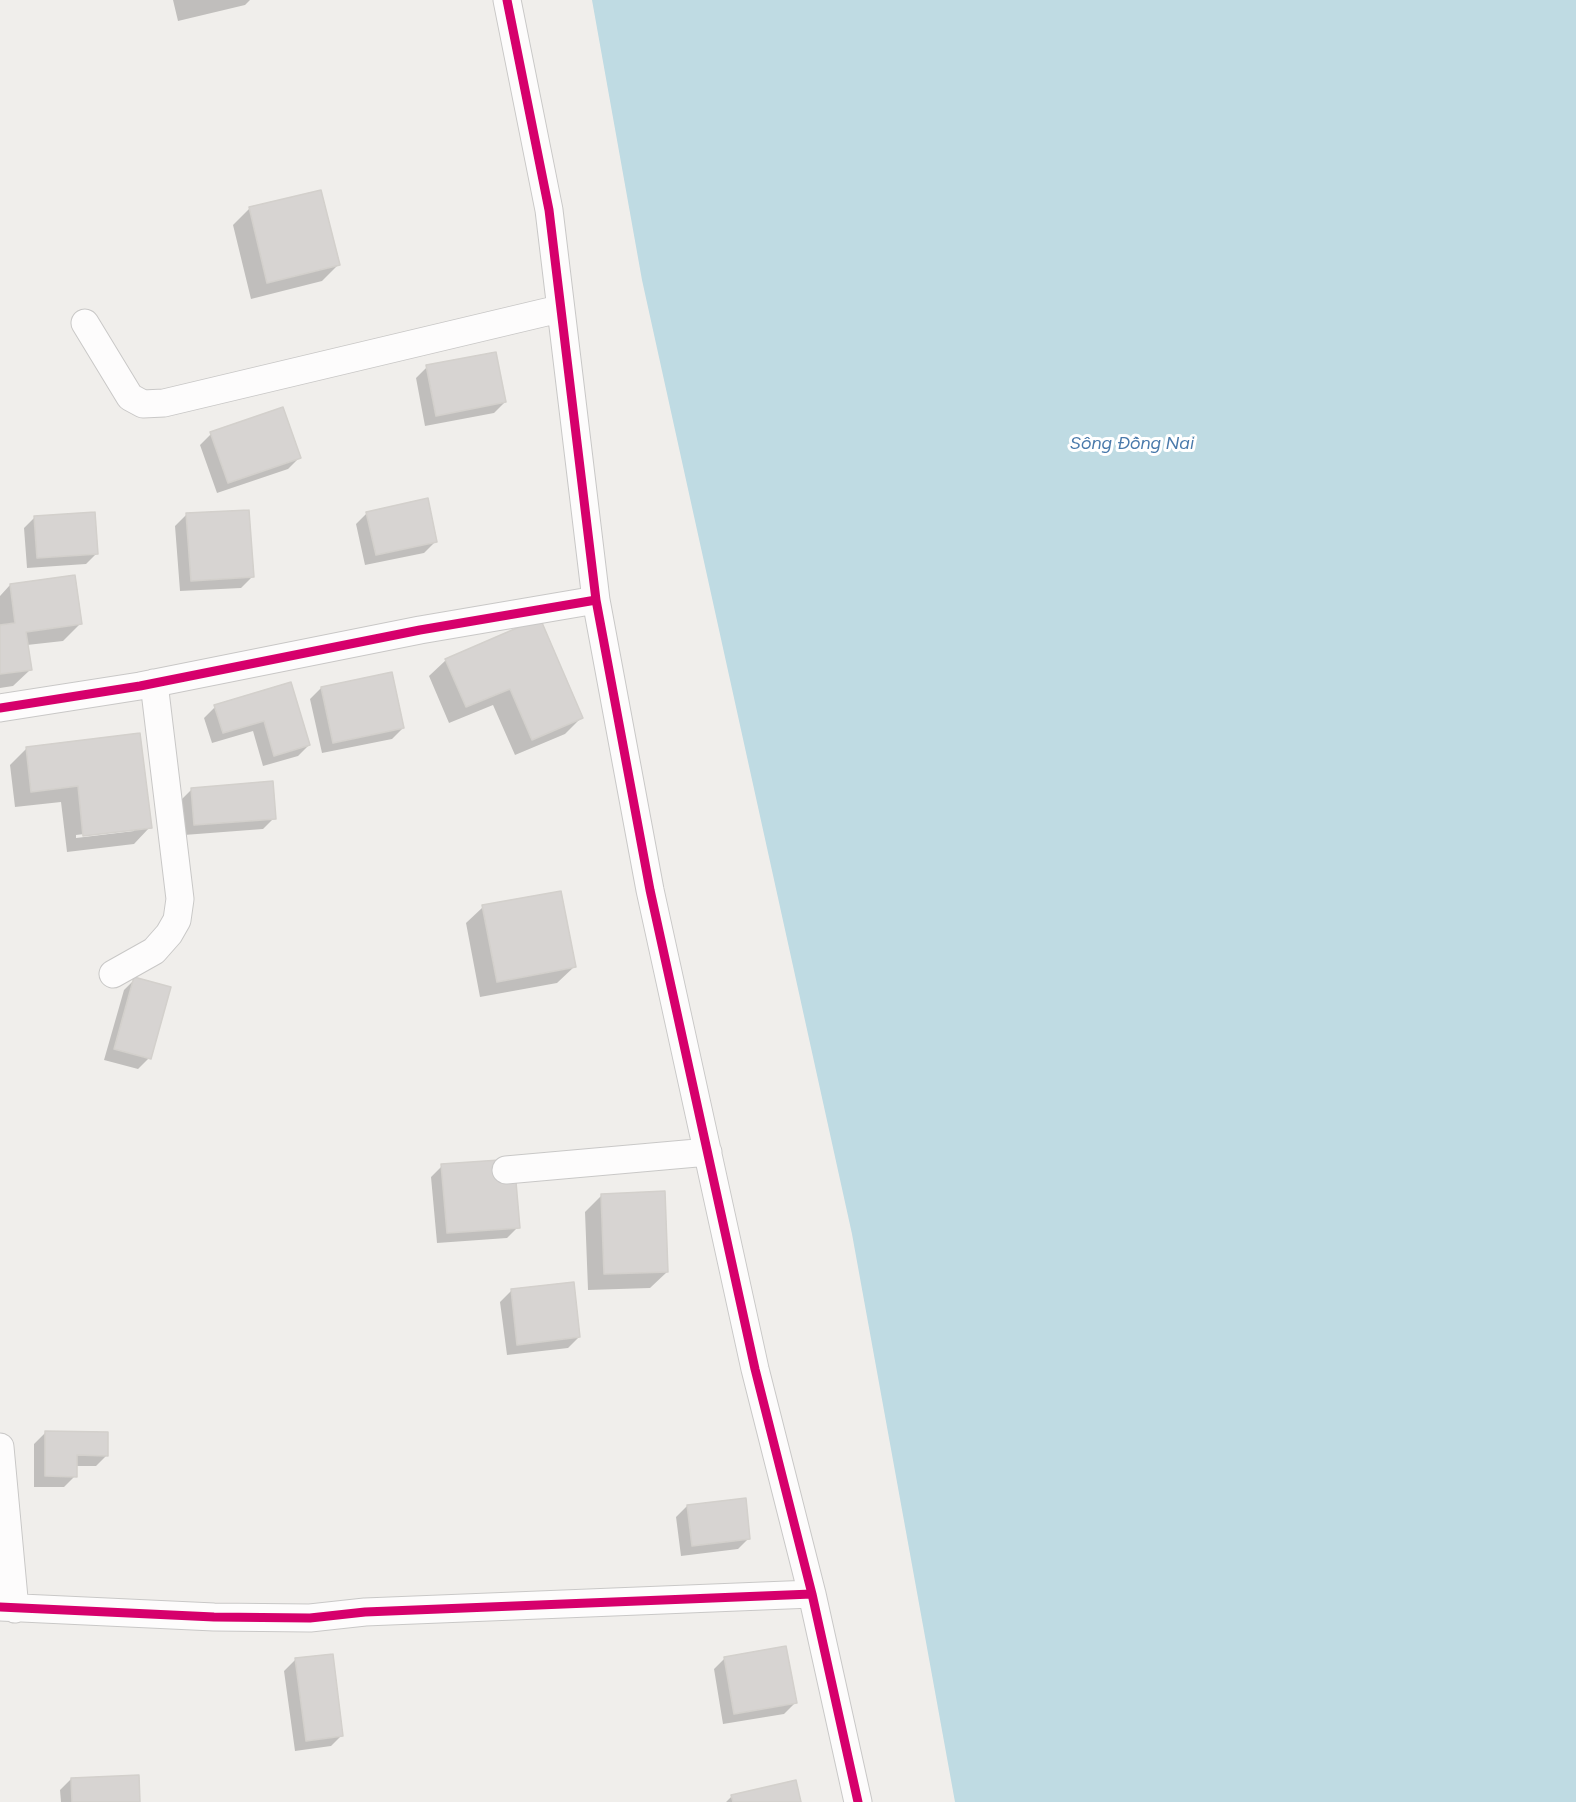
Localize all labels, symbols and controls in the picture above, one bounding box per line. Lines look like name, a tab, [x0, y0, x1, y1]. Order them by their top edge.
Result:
water label: Sông Đồng Nai	[1070, 433, 1194, 455]

